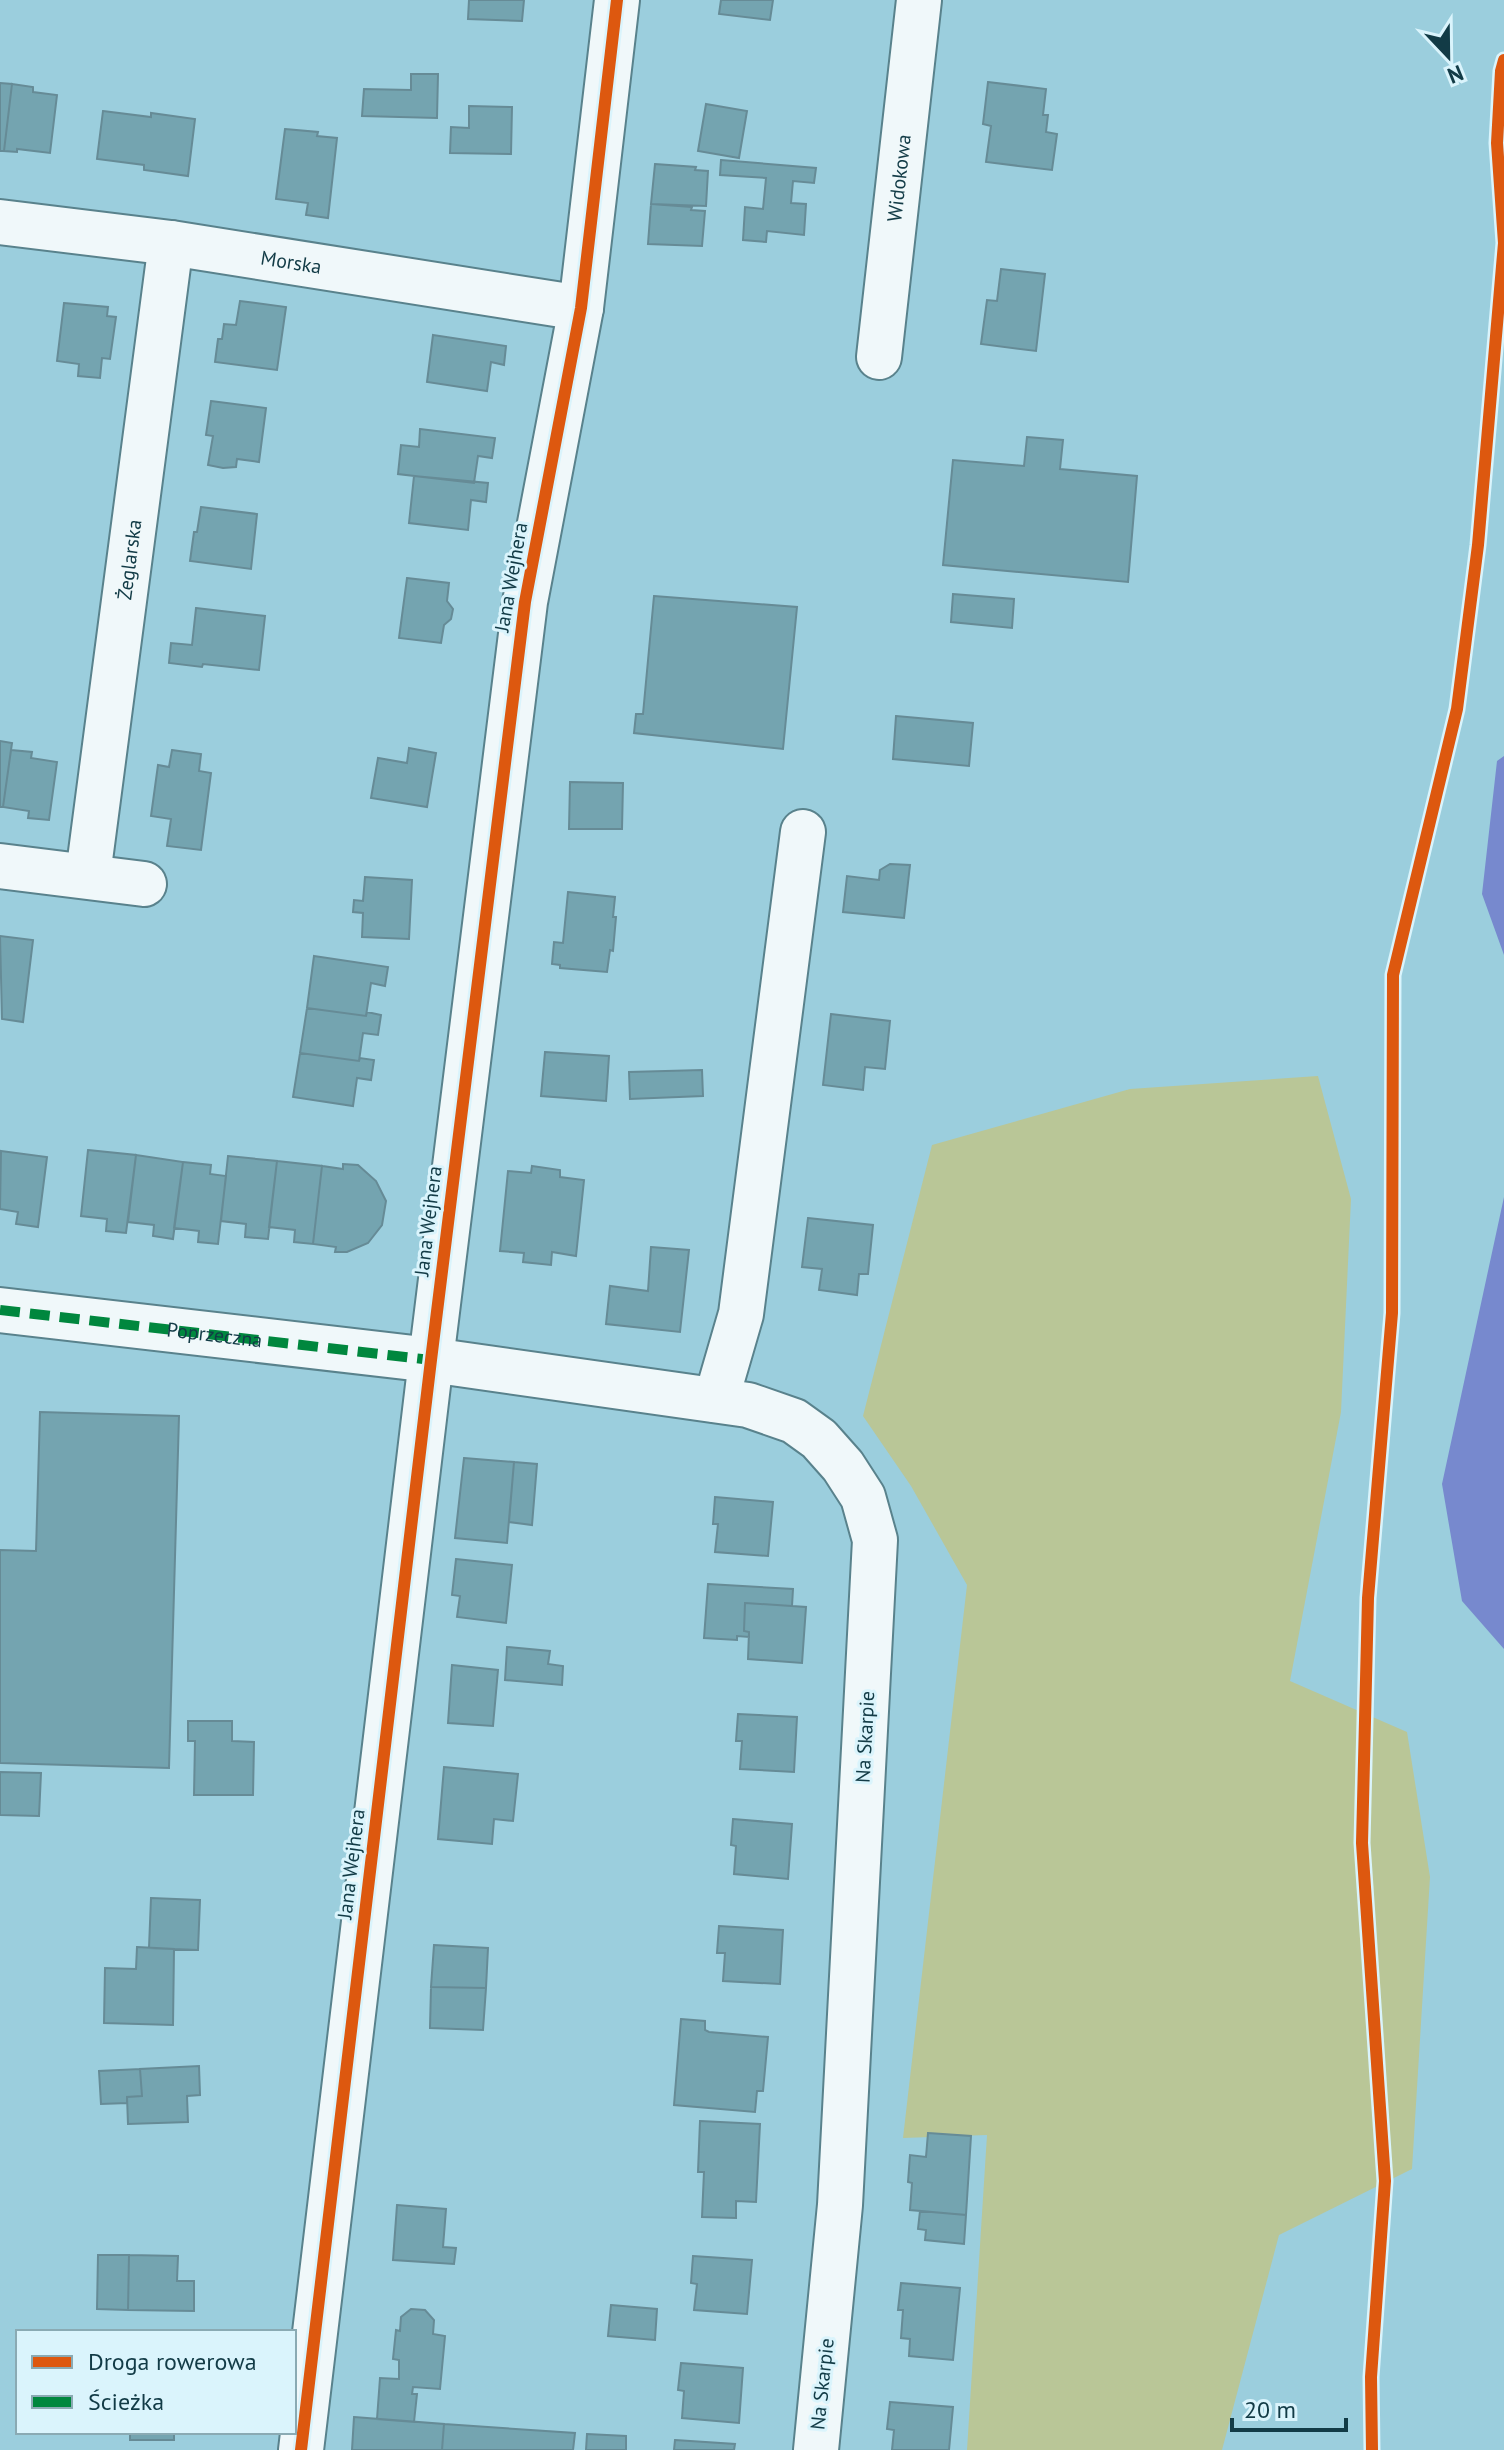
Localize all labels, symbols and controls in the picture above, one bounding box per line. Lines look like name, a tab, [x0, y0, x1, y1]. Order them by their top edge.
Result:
north arrow	[1408, 16, 1488, 96]
text: N	[1444, 59, 1467, 90]
street label: Widokowa	[881, 133, 917, 223]
street label: Morska	[259, 244, 324, 280]
street label: Żeglarska	[111, 518, 148, 602]
street label: Jana Wejhera	[488, 520, 533, 635]
street label: Jana Wejhera	[408, 1165, 448, 1278]
street label: Poprzeczna	[165, 1316, 264, 1353]
street label: Na Skarpie	[850, 1690, 880, 1784]
street label: Jana Wejhera	[331, 1808, 371, 1921]
legend	[16, 2330, 296, 2434]
street label: Na Skarpie	[804, 2337, 840, 2431]
text: Droga rowerowa	[88, 2346, 257, 2377]
scale bar	[1232, 2382, 1346, 2432]
text: Ścieżka	[88, 2386, 164, 2417]
text: 20 m	[1244, 2394, 1296, 2425]

